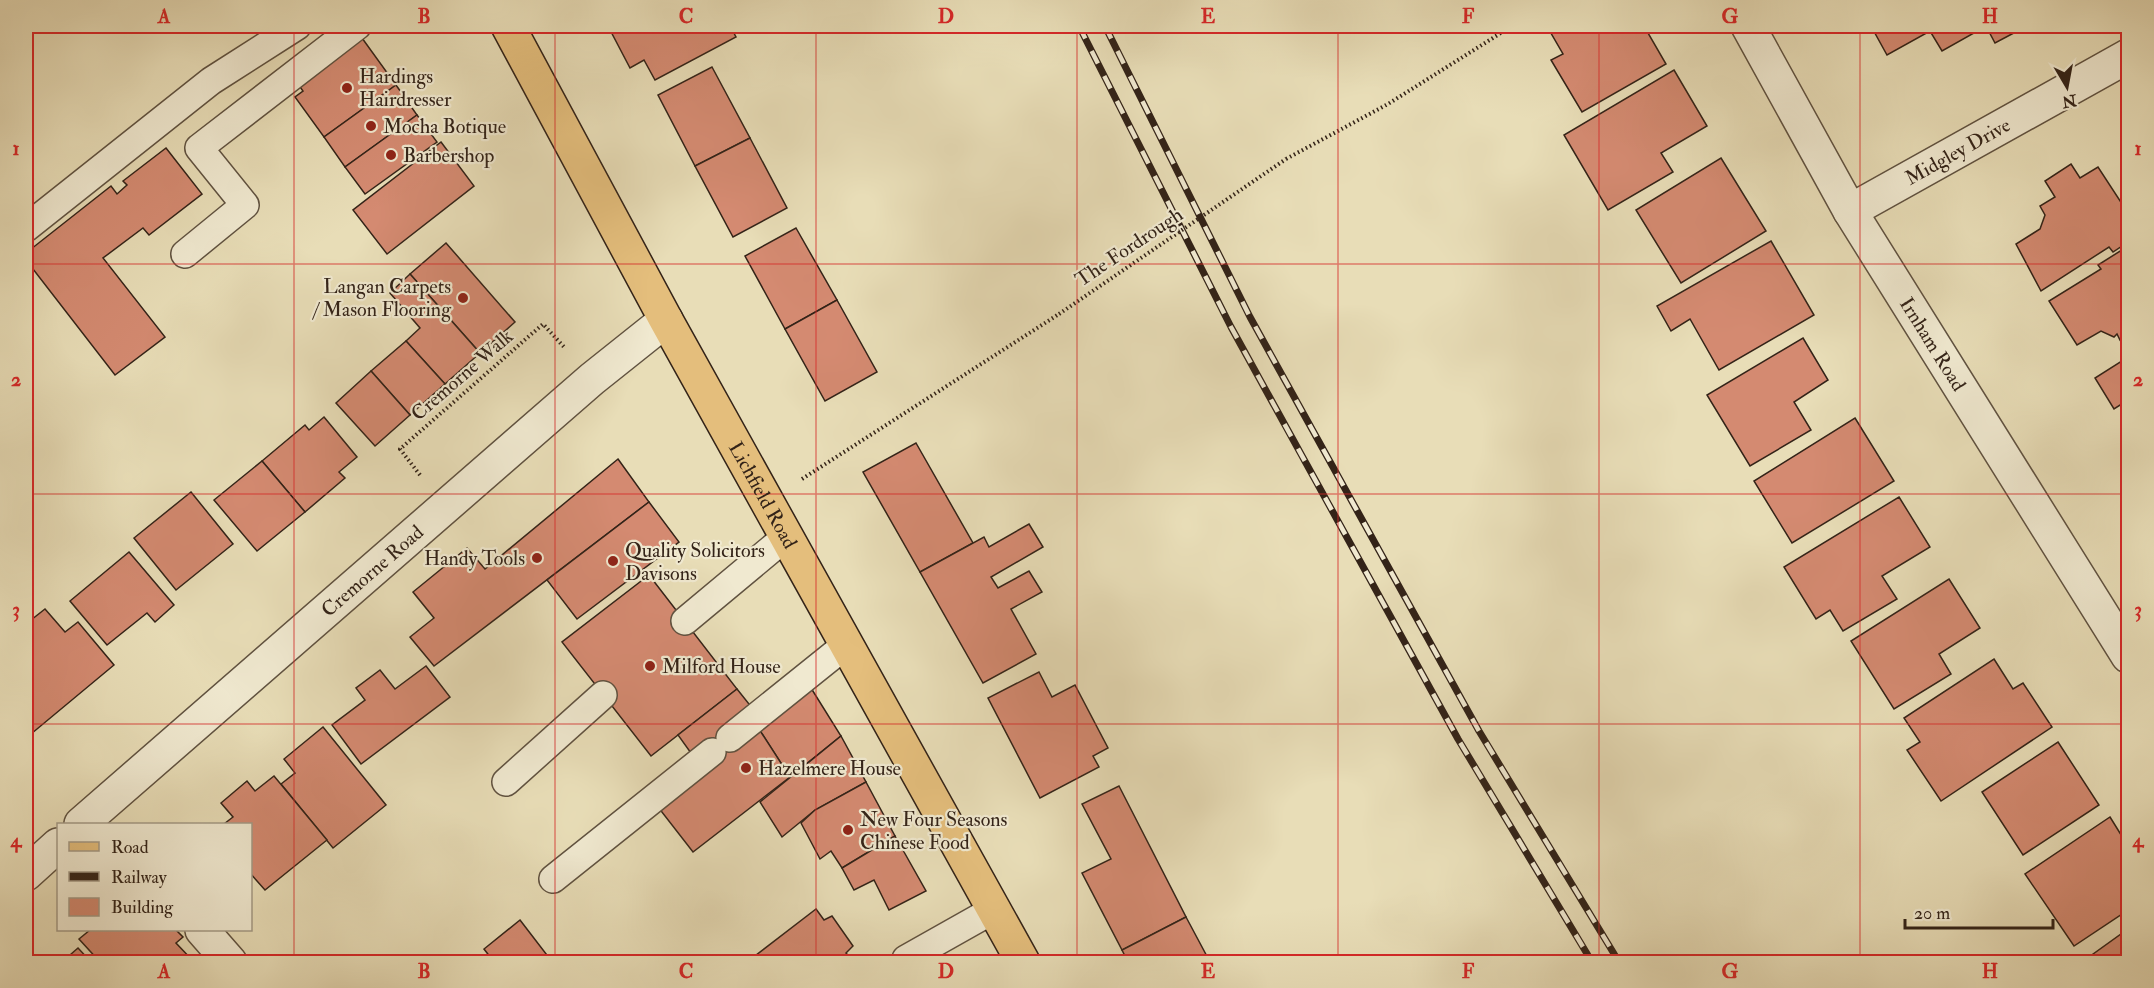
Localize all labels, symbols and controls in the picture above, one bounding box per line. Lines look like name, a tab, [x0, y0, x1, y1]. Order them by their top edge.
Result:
text: A	[157, 4, 171, 29]
text: B	[417, 4, 431, 29]
text: C	[679, 4, 693, 29]
text: D	[938, 4, 954, 29]
text: E	[1201, 4, 1216, 29]
text: F	[1462, 4, 1475, 29]
text: G	[1722, 4, 1739, 29]
text: H	[1982, 4, 1998, 29]
north arrow	[2037, 57, 2097, 117]
place label: Hardings Hairdresser	[359, 64, 452, 112]
marker: Hardings Hairdresser	[340, 81, 354, 95]
text: N	[2060, 90, 2079, 112]
street label: Midgley Drive	[1900, 112, 2014, 190]
place label: Mocha Botique	[383, 114, 506, 139]
marker: Mocha Botique	[364, 119, 378, 133]
text: 1	[12, 136, 20, 161]
text: 1	[2134, 136, 2142, 161]
place label: Barbershop	[403, 143, 494, 169]
marker: Barbershop	[384, 148, 398, 162]
street label: The Fordrough	[1070, 202, 1188, 292]
place label: Langan Carpets / Mason Flooring	[311, 274, 452, 322]
marker: Langan Carpets / Mason Flooring	[456, 291, 470, 305]
street label: Irnham Road	[1894, 292, 1972, 396]
street label: Cremorne Walk	[406, 324, 518, 426]
text: 2	[11, 367, 21, 392]
text: 2	[2133, 367, 2143, 392]
street label: Lichfield Road	[724, 437, 803, 553]
street label: Cremorne Road	[316, 519, 428, 622]
place label: Quality Solicitors Davisons	[625, 538, 765, 586]
place label: Handy Tools	[424, 546, 525, 571]
marker: Handy Tools	[530, 551, 544, 565]
marker: Quality Solicitors Davisons	[606, 554, 620, 568]
text: 3	[12, 597, 20, 622]
text: 3	[2134, 597, 2142, 622]
place label: Milford House	[662, 654, 781, 679]
marker: Milford House	[643, 659, 657, 673]
place label: Hazelmere House	[758, 756, 901, 781]
marker: Hazelmere House	[739, 761, 753, 775]
place label: New Four Seasons Chinese Food	[860, 807, 1008, 855]
legend	[57, 823, 252, 931]
marker: New Four Seasons Chinese Food	[841, 823, 855, 837]
text: 4	[10, 828, 23, 853]
text: 4	[2132, 828, 2145, 853]
text: Road	[111, 836, 149, 859]
text: Railway	[111, 866, 168, 889]
scale bar	[1905, 892, 2054, 930]
text: Building	[111, 896, 174, 919]
text: 20 m	[1914, 902, 1950, 925]
text: A	[157, 959, 171, 984]
text: B	[417, 959, 431, 984]
text: C	[679, 959, 693, 984]
text: D	[938, 959, 954, 984]
text: E	[1201, 959, 1216, 984]
text: F	[1462, 959, 1475, 984]
text: G	[1722, 959, 1739, 984]
text: H	[1982, 959, 1998, 984]

